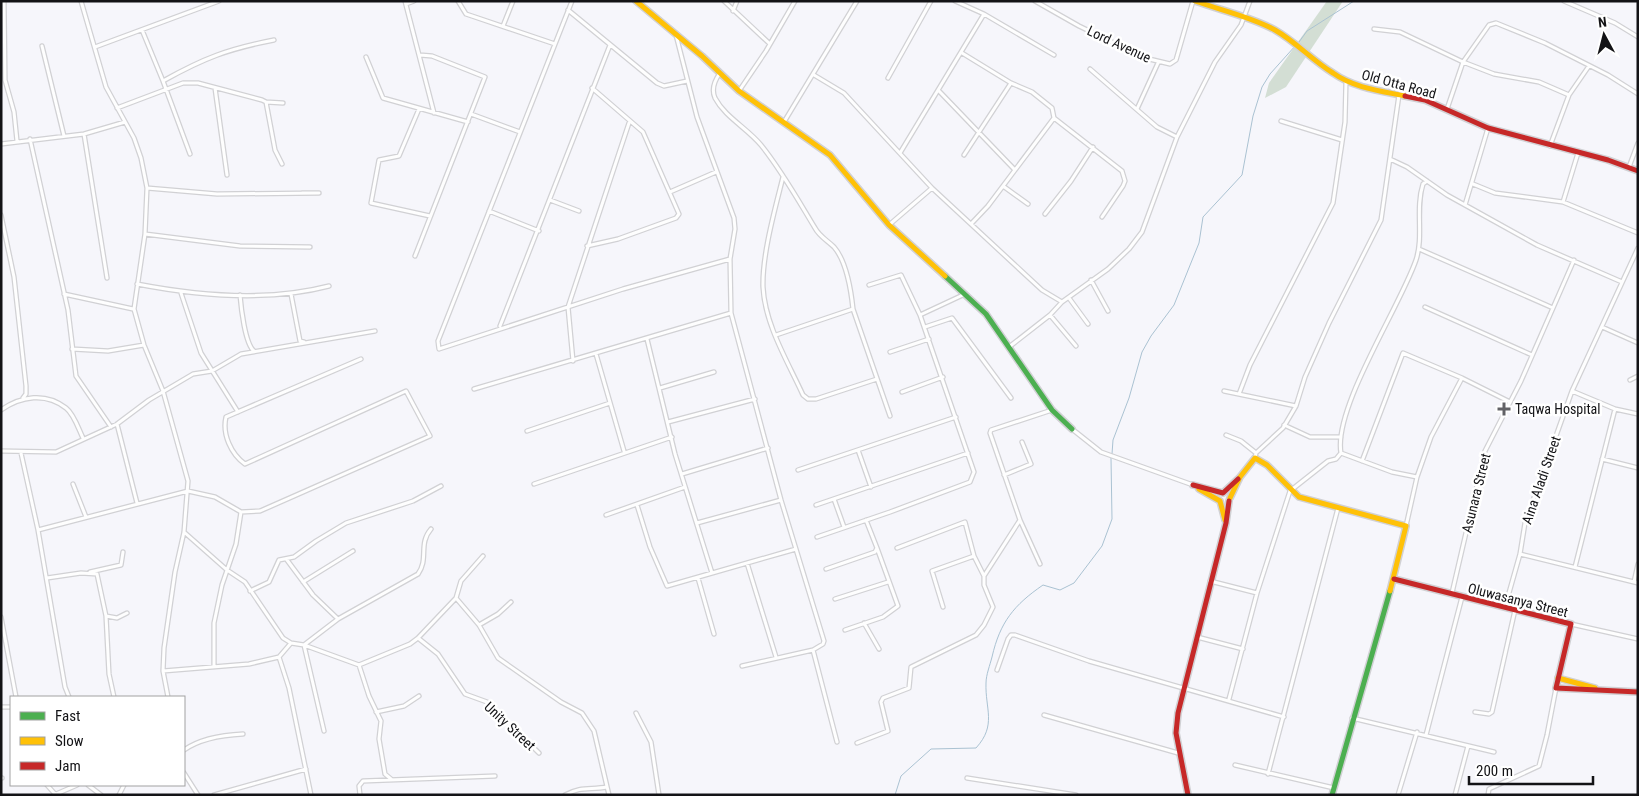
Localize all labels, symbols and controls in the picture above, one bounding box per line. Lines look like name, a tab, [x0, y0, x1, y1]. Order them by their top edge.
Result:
north arrow	[1579, 10, 1629, 60]
text: N	[1597, 14, 1608, 31]
street label: Lord Avenue	[1085, 22, 1154, 66]
street label: Old Otta Road	[1360, 66, 1438, 102]
place label: Taqwa Hospital	[1515, 401, 1601, 417]
marker: Taqwa Hospital	[1497, 402, 1511, 416]
street label: Aina Aladi Street	[1518, 434, 1564, 526]
street label: Asunara Street	[1458, 452, 1494, 534]
street label: Oluwasanya Street	[1466, 580, 1570, 620]
legend	[10, 696, 185, 786]
street label: Unity Street	[481, 698, 539, 754]
text: Fast	[55, 707, 80, 725]
text: Slow	[55, 732, 84, 750]
scale bar	[1469, 754, 1593, 786]
text: Jam	[55, 757, 81, 775]
text: 200 m	[1476, 762, 1513, 780]

